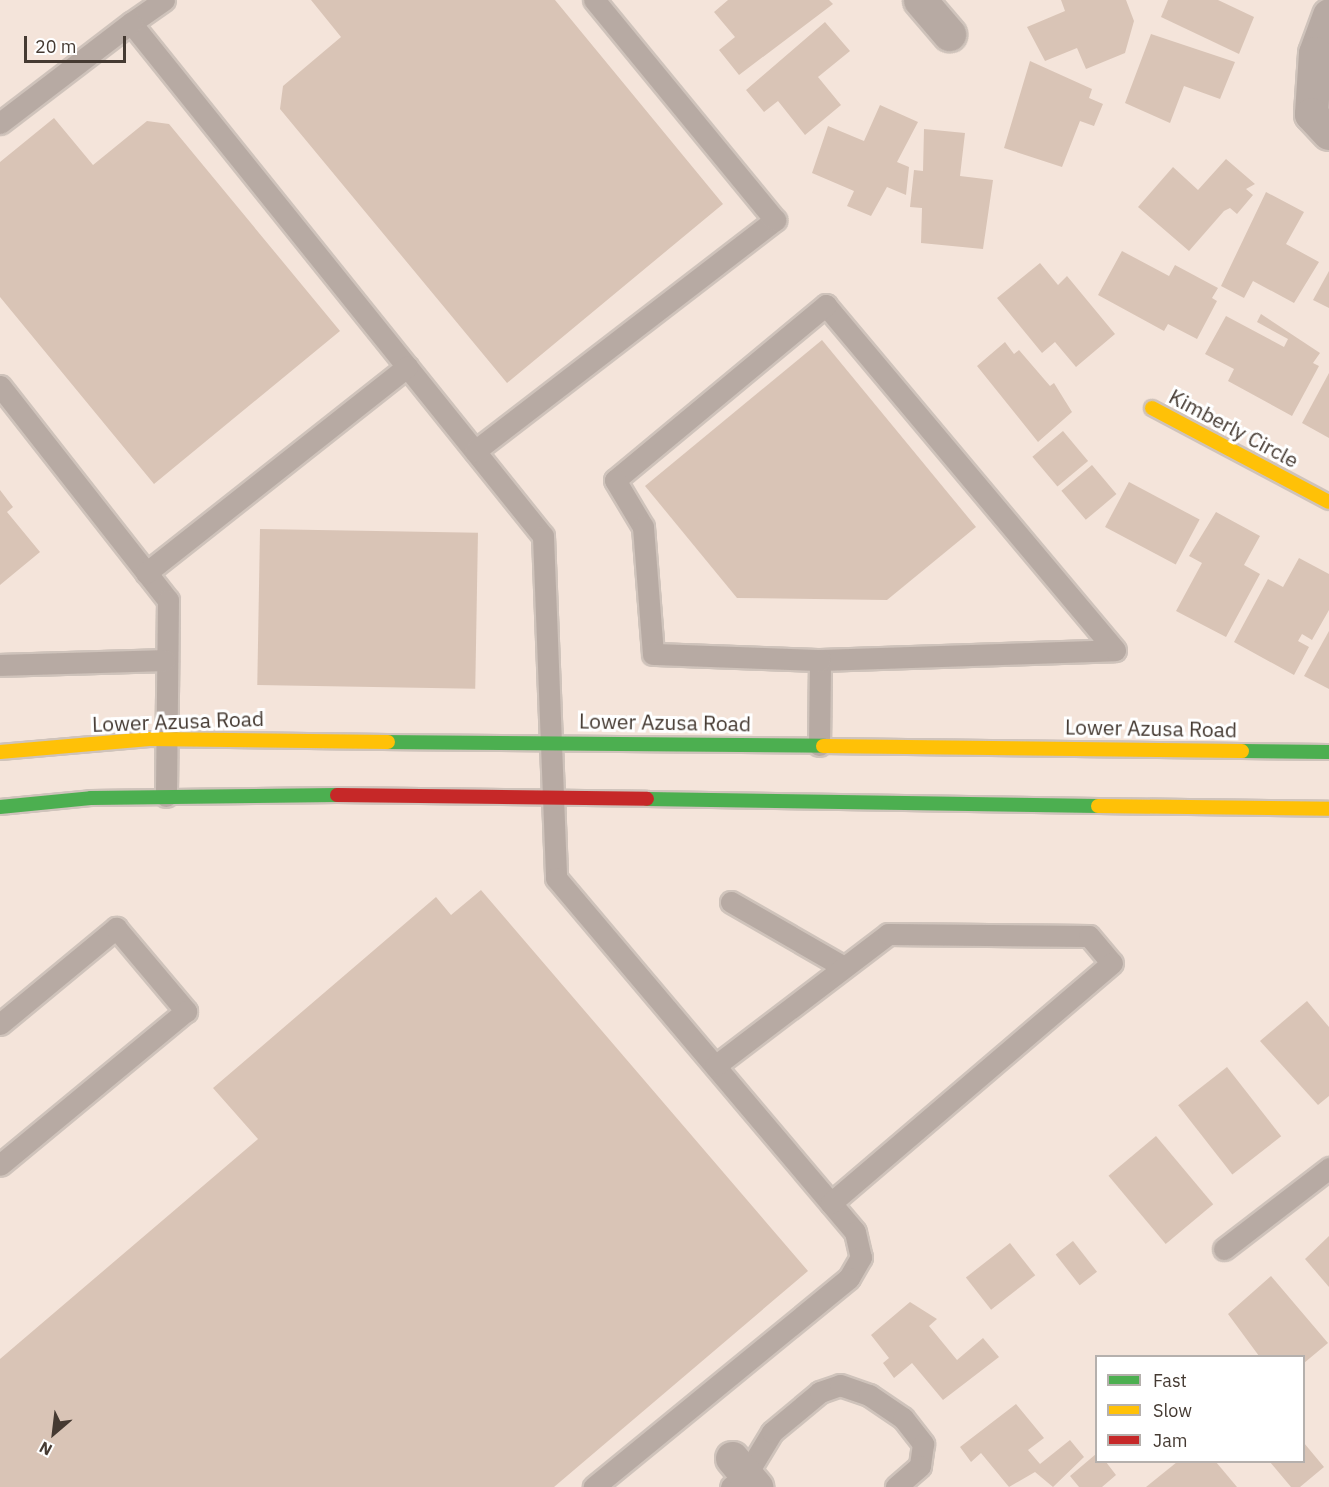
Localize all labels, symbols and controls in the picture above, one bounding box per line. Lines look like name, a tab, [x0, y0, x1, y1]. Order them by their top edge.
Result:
scale bar	[27, 24, 129, 62]
text: 20 m	[35, 35, 77, 58]
street label: Kimberly Circle	[1165, 383, 1303, 473]
street label: Lower Azusa Road	[92, 705, 264, 737]
street label: Lower Azusa Road	[579, 708, 751, 736]
street label: Lower Azusa Road	[1065, 714, 1237, 742]
legend	[1095, 1355, 1305, 1463]
text: Fast	[1153, 1369, 1187, 1392]
text: Slow	[1153, 1399, 1192, 1422]
north arrow	[24, 1403, 84, 1463]
text: Jam	[1153, 1429, 1188, 1452]
text: N	[36, 1437, 55, 1460]

